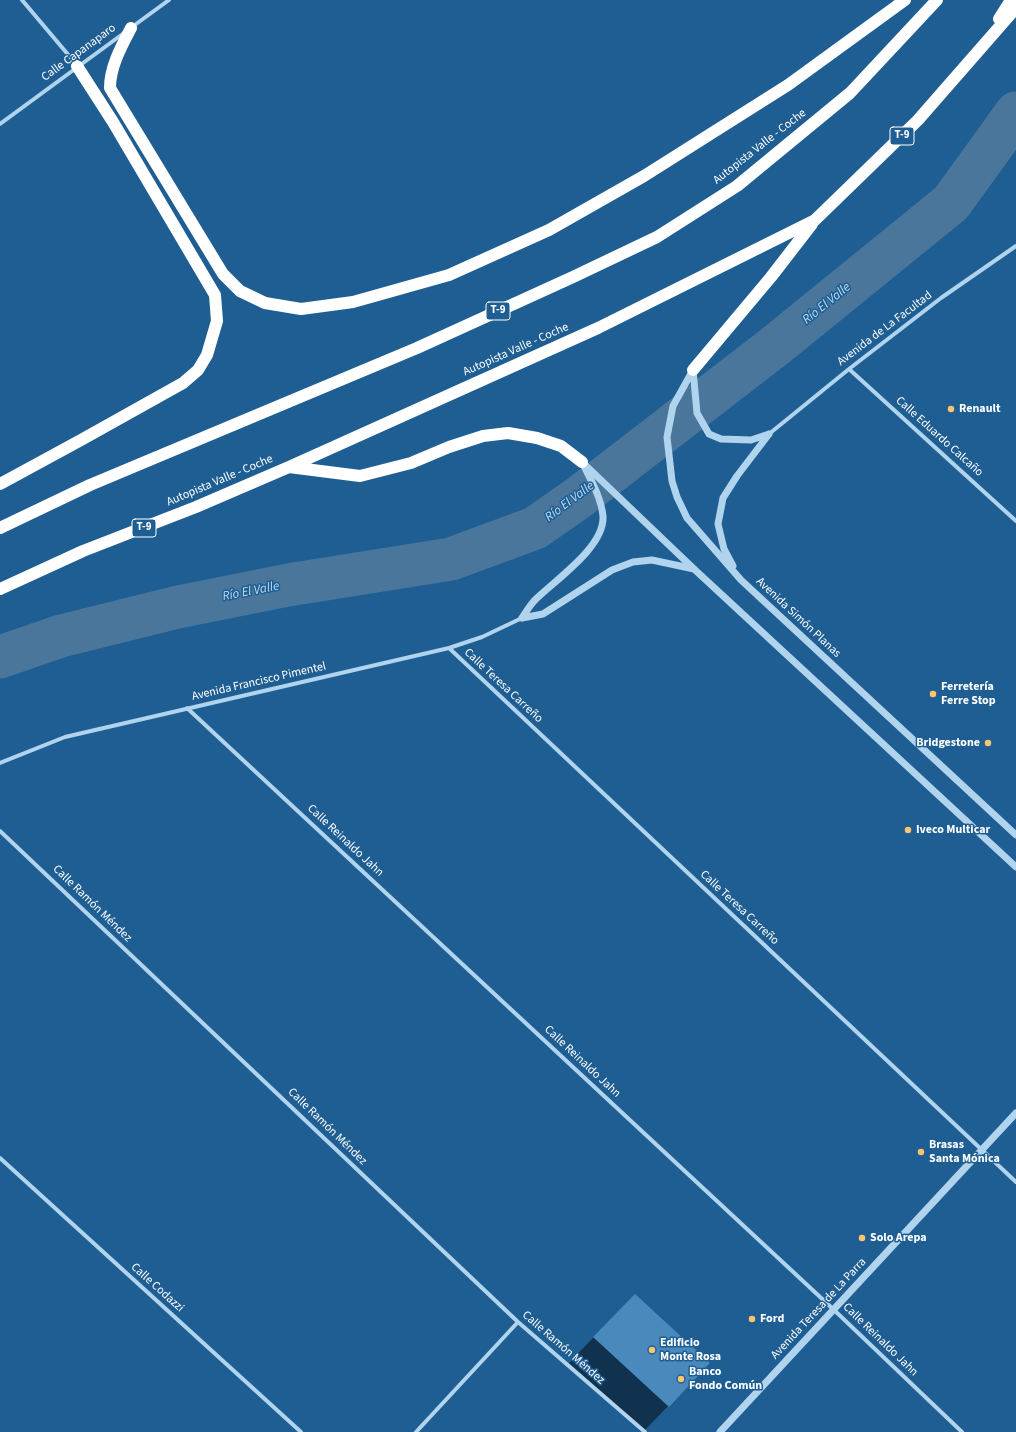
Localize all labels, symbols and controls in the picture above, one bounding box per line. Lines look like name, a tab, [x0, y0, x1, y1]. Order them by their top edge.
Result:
street label: Calle Capanaparo	[39, 21, 119, 85]
street label: Autopista Valle - Coche	[711, 106, 809, 188]
road number: T-9	[890, 127, 914, 145]
water label: Río El Valle	[800, 280, 854, 328]
street label: Avenida de La Facultad	[835, 289, 935, 369]
road number: T-9	[486, 302, 510, 320]
street label: Autopista Valle - Coche	[461, 320, 571, 380]
street label: Calle Eduardo Calcaño	[892, 394, 986, 480]
place label: Renault	[959, 402, 1000, 416]
marker: Renault	[946, 404, 956, 414]
street label: Autopista Valle - Coche	[165, 452, 275, 510]
water label: Río El Valle	[542, 478, 598, 526]
road number: T-9	[132, 519, 156, 537]
street label: Avenida Simón Planas	[753, 575, 843, 661]
water label: Río El Valle	[221, 579, 281, 605]
street label: Calle Teresa Carreño	[461, 646, 545, 726]
street label: Avenida Francisco Pimentel	[190, 660, 328, 704]
place label: Ferretería Ferre Stop	[941, 680, 996, 708]
marker: Ferretería Ferre Stop	[928, 689, 938, 699]
place label: Bridgestone	[916, 736, 980, 750]
marker: Bridgestone	[983, 738, 993, 748]
street label: Calle Reinaldo Jahn	[304, 802, 386, 880]
place label: Iveco Multicar	[916, 823, 990, 837]
marker: Iveco Multicar	[903, 825, 913, 835]
street label: Calle Ramón Méndez	[49, 862, 135, 946]
street label: Calle Teresa Carreño	[697, 868, 781, 948]
street label: Calle Reinaldo Jahn	[541, 1023, 623, 1101]
street label: Calle Ramón Méndez	[284, 1085, 370, 1169]
place label: Brasas Santa Mónica	[929, 1138, 1000, 1166]
marker: Brasas Santa Mónica	[916, 1147, 926, 1157]
place label: Solo Arepa	[870, 1231, 927, 1245]
marker: Solo Arepa	[857, 1233, 867, 1243]
street label: Avenida Teresa de La Parra	[768, 1255, 870, 1363]
street label: Calle Codazzi	[127, 1260, 187, 1316]
street label: Calle Reinaldo Jahn	[839, 1300, 921, 1380]
street label: Calle Ramón Méndez	[519, 1308, 607, 1388]
place label: Ford	[760, 1312, 784, 1326]
marker: Ford	[747, 1314, 757, 1324]
place label: Edificio Monte Rosa	[660, 1336, 721, 1364]
marker: Edificio Monte Rosa	[647, 1345, 657, 1355]
place label: Banco Fondo Común	[689, 1365, 762, 1393]
marker: Banco Fondo Común	[676, 1374, 686, 1384]

